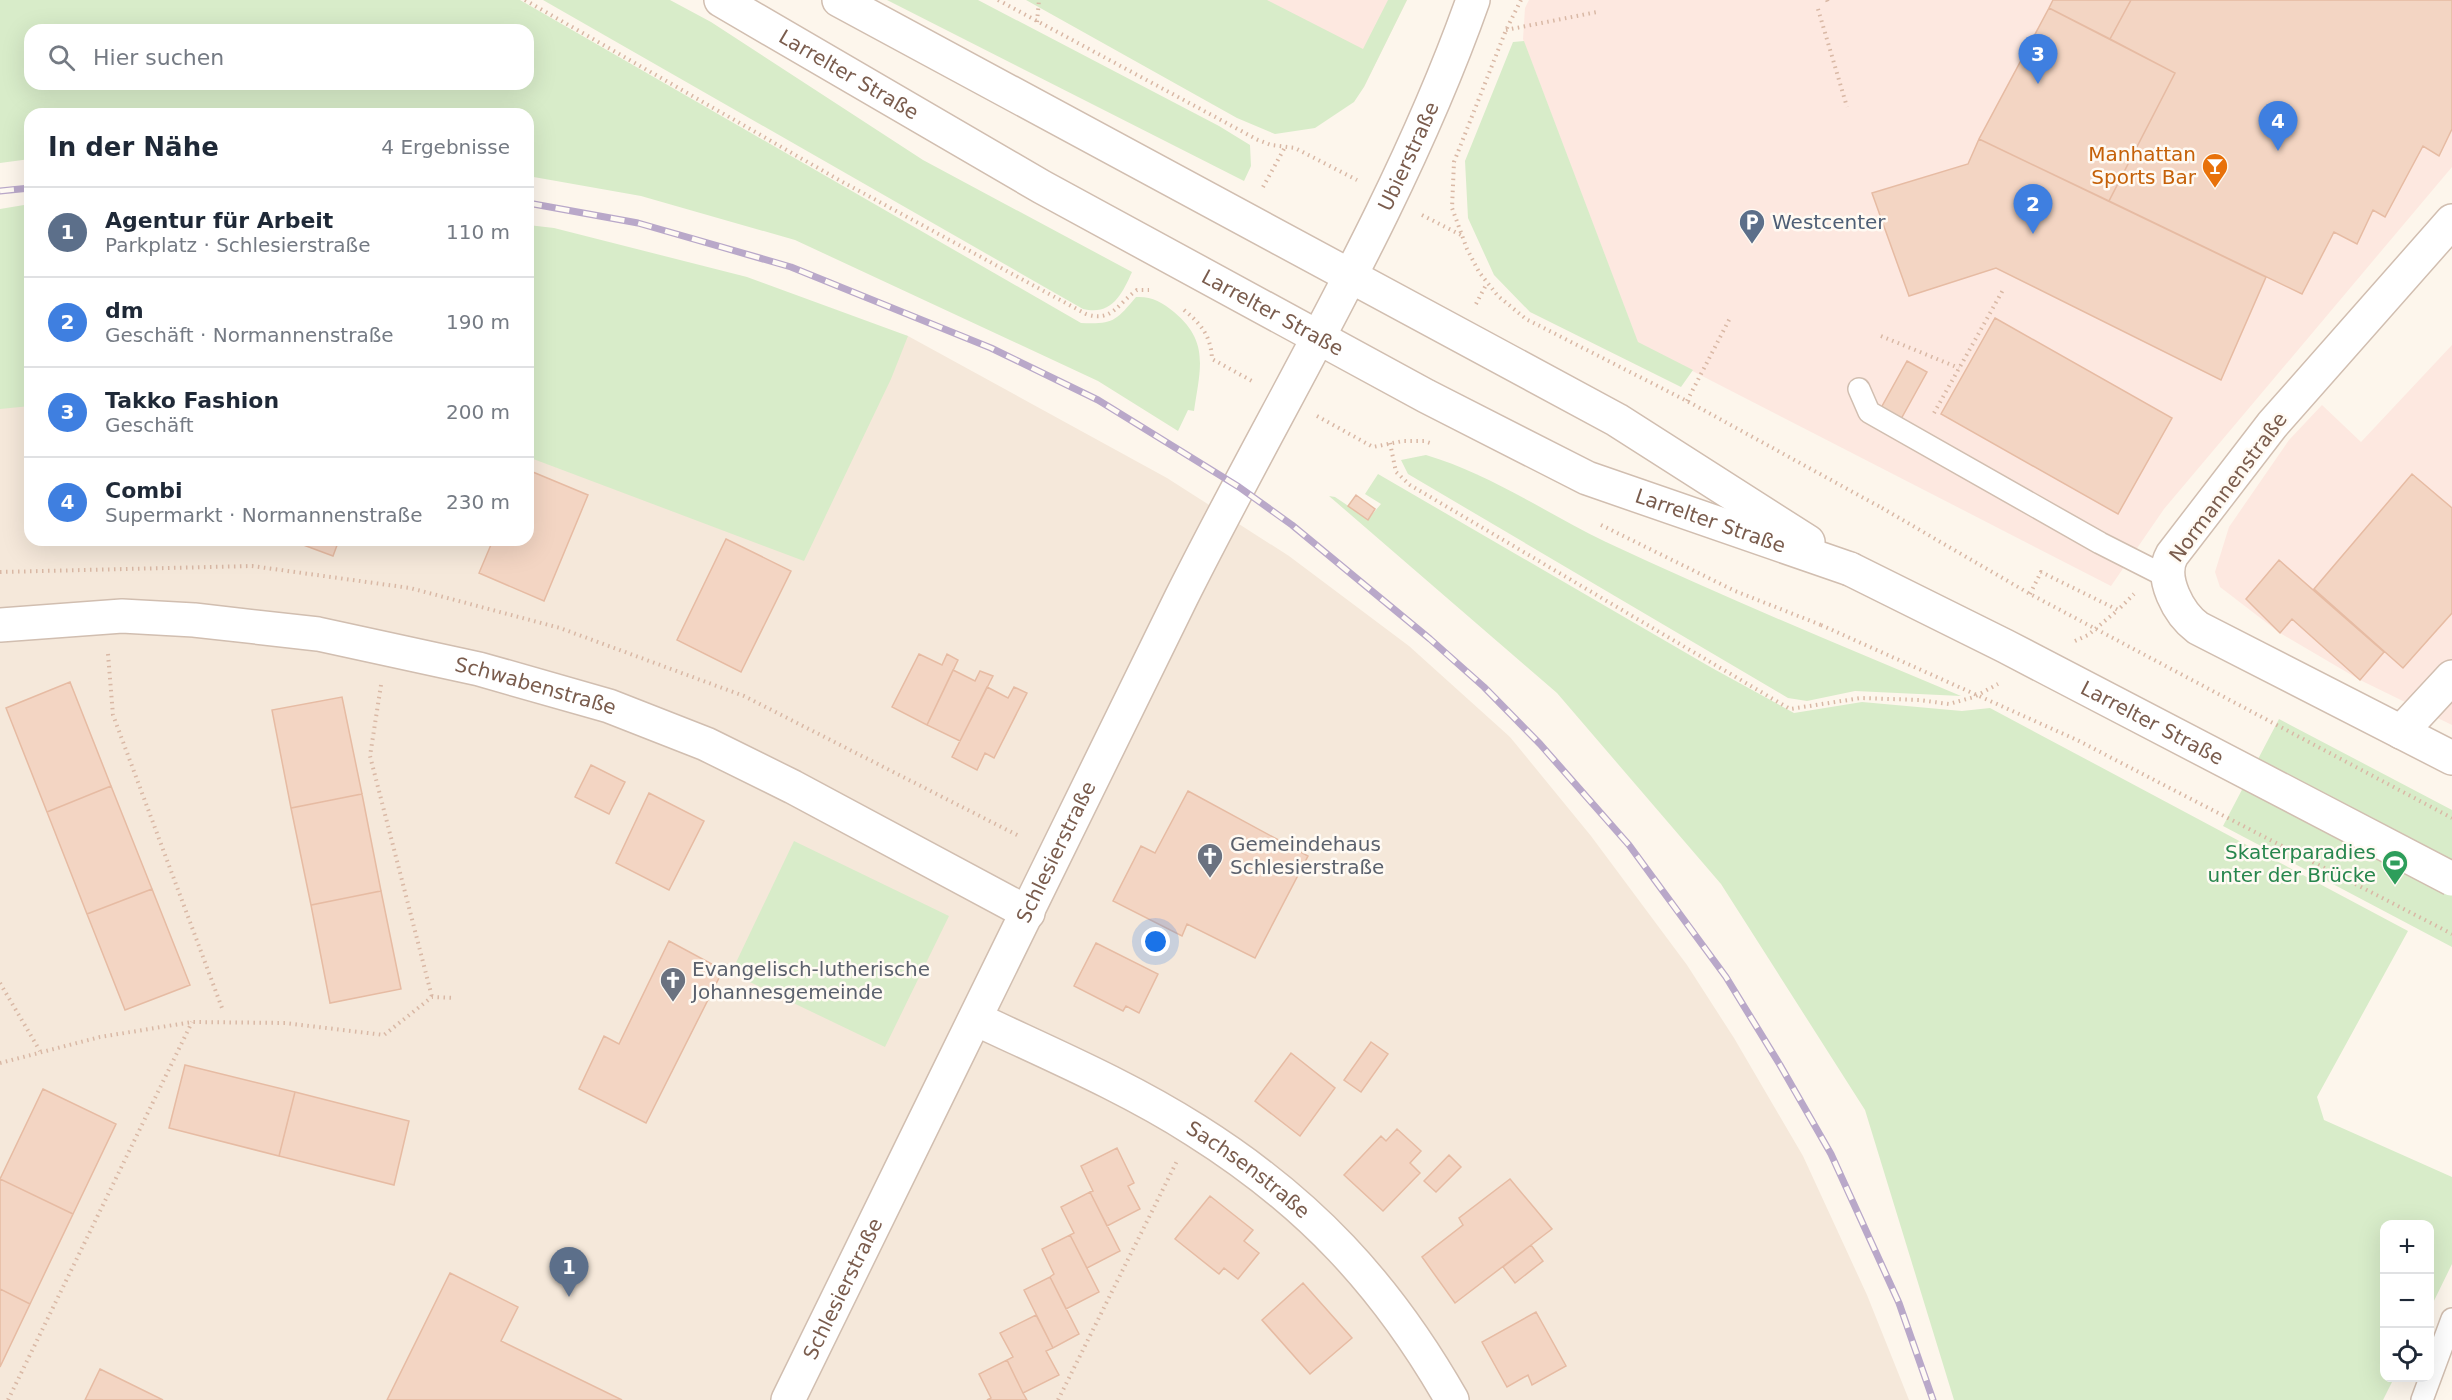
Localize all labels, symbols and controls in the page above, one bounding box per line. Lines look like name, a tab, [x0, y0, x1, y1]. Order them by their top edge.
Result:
search box	[24, 24, 534, 90]
street label: Larrelter Straße	[775, 24, 923, 125]
pin: 3	[2018, 34, 2058, 84]
icon: search	[45, 41, 78, 74]
text: Hier suchen	[93, 45, 224, 70]
street label: Ubierstraße	[1373, 98, 1444, 215]
pin: 4	[2258, 102, 2298, 151]
text: In der Nähe	[48, 132, 219, 162]
text: 4 Ergebnisse	[381, 135, 510, 159]
place label: Manhattan Sports Bar	[2088, 142, 2197, 189]
bar icon: Manhattan Sports Bar	[2200, 151, 2230, 189]
pin: 2	[2014, 184, 2052, 234]
parking icon: Westcenter	[1737, 207, 1767, 245]
text: Agentur für Arbeit	[105, 208, 333, 233]
place label: Westcenter	[1772, 210, 1886, 234]
text: 1	[61, 220, 74, 244]
text: 110 m	[446, 220, 510, 244]
text: Parkplatz · Schlesierstraße	[105, 233, 371, 257]
street label: Larrelter Straße	[1198, 264, 1348, 361]
text: dm	[105, 298, 144, 323]
text: 2	[61, 310, 74, 334]
text: 190 m	[446, 310, 510, 334]
text: Geschäft · Normannenstraße	[105, 323, 394, 347]
text: Takko Fashion	[105, 388, 279, 413]
text: 3	[61, 400, 74, 424]
text: 200 m	[446, 400, 510, 424]
street label: Normannenstraße	[2164, 408, 2292, 566]
text: Geschäft	[105, 413, 194, 437]
text: Combi	[105, 478, 182, 503]
street label: Larrelter Straße	[1632, 484, 1789, 558]
text: 4	[61, 490, 74, 514]
text: 230 m	[446, 490, 510, 514]
text: Supermarkt · Normannenstraße	[105, 503, 422, 527]
street label: Schwabenstraße	[453, 652, 620, 720]
street label: Larrelter Straße	[2077, 676, 2228, 770]
street label: Schlesierstraße	[1011, 777, 1101, 927]
place label: Gemeindehaus Schlesierstraße	[1230, 832, 1384, 879]
place label: Skaterparadies unter der Brücke	[2208, 840, 2376, 887]
church icon: Gemeindehaus Schlesierstraße	[1195, 841, 1225, 879]
sports icon: Skaterparadies unter der Brücke	[2380, 848, 2410, 886]
your location	[1141, 927, 1170, 956]
place label: Evangelisch-lutherische Johannesgemeinde	[690, 957, 930, 1004]
church icon: Evangelisch-lutherische Johannesgemeinde	[658, 965, 688, 1003]
street label: Sachsenstraße	[1182, 1116, 1315, 1223]
street label: Schlesierstraße	[798, 1214, 888, 1363]
map controls	[2380, 1220, 2434, 1382]
button: +	[2380, 1220, 2434, 1274]
pin: 1	[550, 1248, 588, 1297]
button: −	[2380, 1274, 2434, 1328]
button: locate	[2380, 1328, 2434, 1382]

